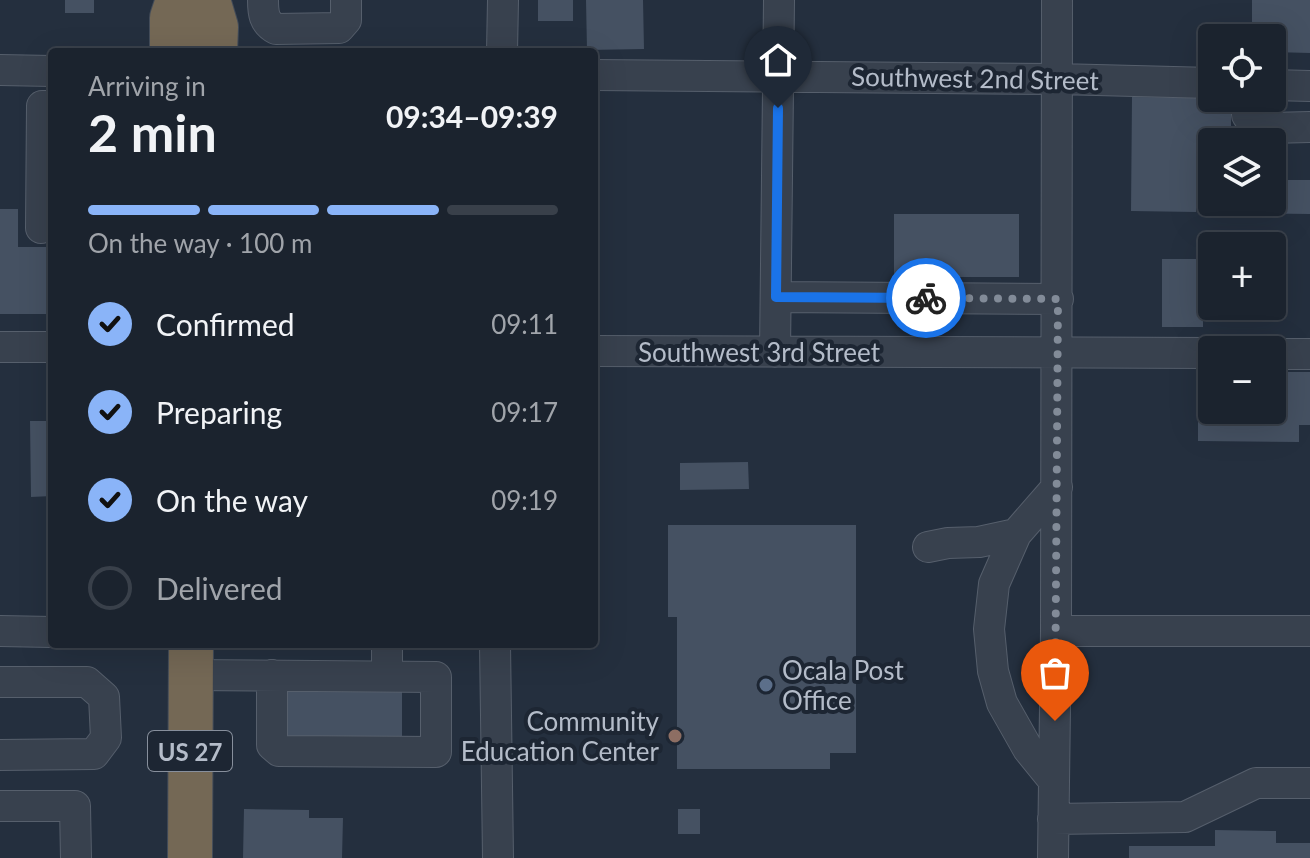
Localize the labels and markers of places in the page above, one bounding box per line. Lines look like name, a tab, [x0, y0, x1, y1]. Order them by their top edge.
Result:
pin	[744, 26, 812, 108]
pin	[1021, 639, 1089, 721]
place label: Ocala Post Office	[782, 654, 905, 716]
marker: Ocala Post Office	[757, 676, 775, 694]
place label: Community Education Center	[461, 705, 660, 767]
marker: Community Education Center	[666, 727, 684, 745]

